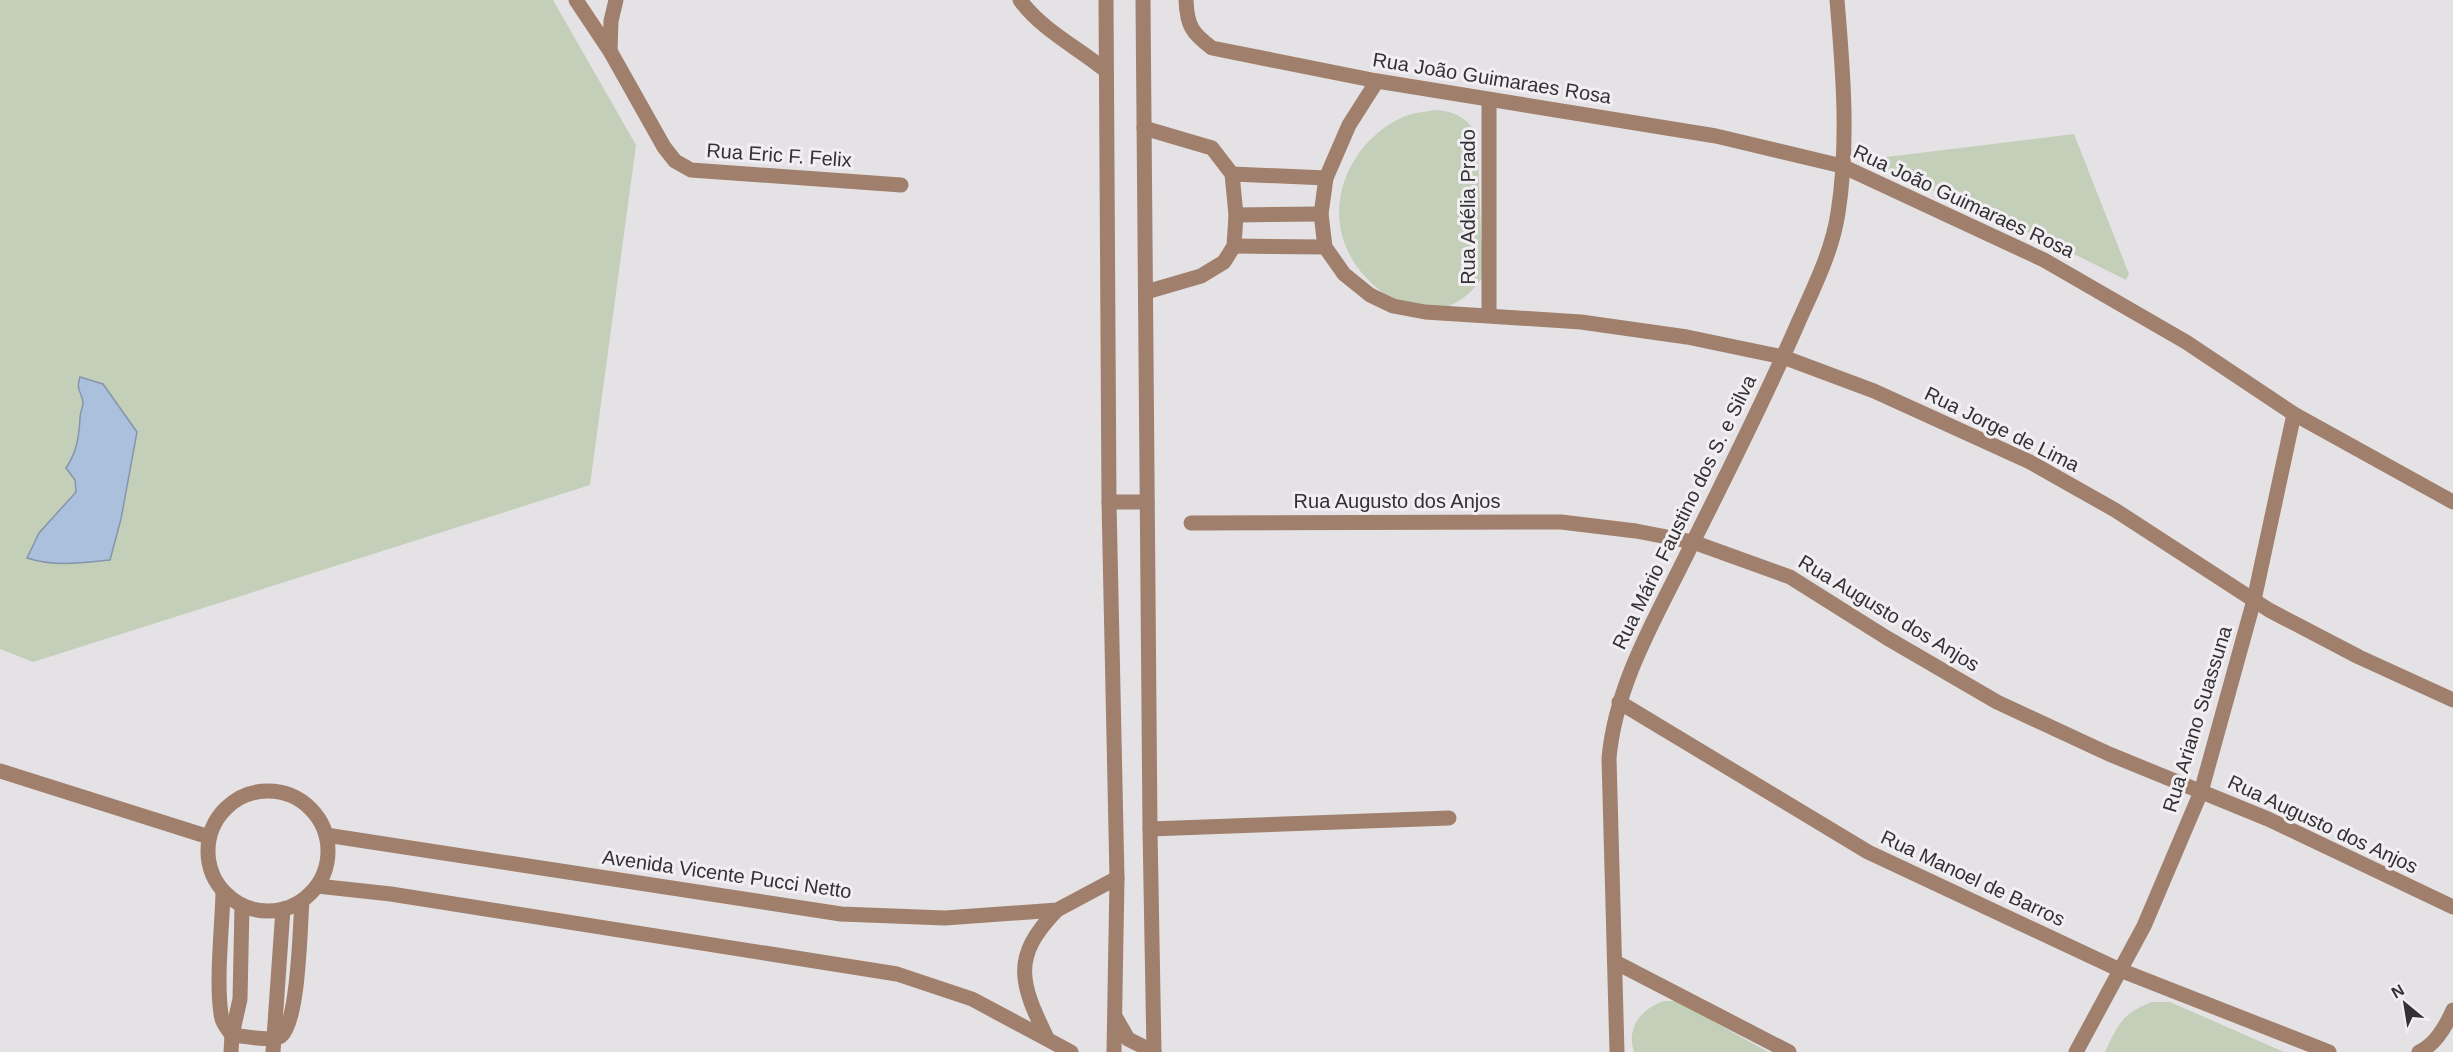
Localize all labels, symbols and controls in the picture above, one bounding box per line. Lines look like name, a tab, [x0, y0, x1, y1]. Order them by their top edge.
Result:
street label: Rua João Guimaraes Rosa	[1371, 48, 1614, 108]
street label: Rua Adélia Prado	[1457, 129, 1479, 285]
street label: Rua Eric F. Felix	[706, 139, 852, 171]
street label: Rua João Guimaraes Rosa	[1850, 140, 2079, 262]
street label: Rua Mário Faustino dos S. e Silva	[1608, 371, 1761, 653]
street label: Rua Jorge de Lima	[1921, 382, 2084, 476]
street label: Rua Augusto dos Anjos	[1294, 490, 1500, 512]
street label: Rua Augusto dos Anjos	[1795, 550, 1983, 676]
street label: Rua Ariano Suassuna	[2158, 622, 2236, 815]
street label: Rua Augusto dos Anjos	[2225, 770, 2421, 878]
street label: Rua Manoel de Barros	[1878, 826, 2068, 930]
street label: Avenida Vicente Pucci Netto	[601, 846, 853, 902]
north arrow	[2375, 974, 2435, 1034]
text: N	[2388, 981, 2407, 1002]

